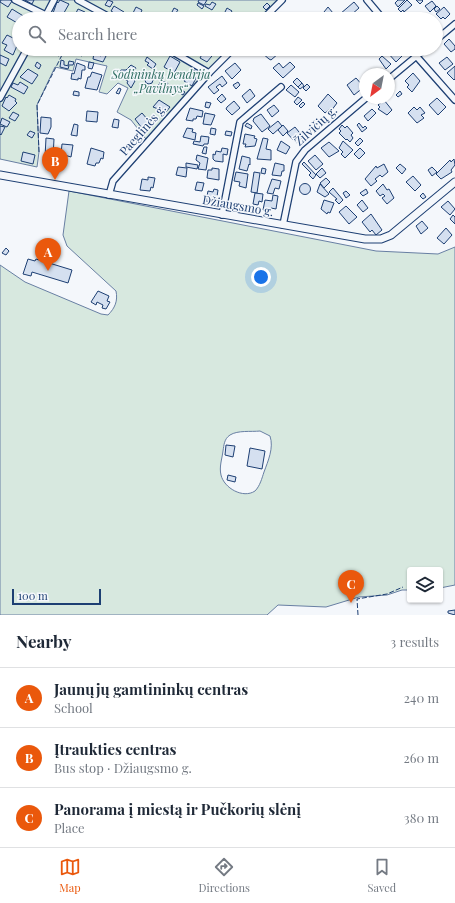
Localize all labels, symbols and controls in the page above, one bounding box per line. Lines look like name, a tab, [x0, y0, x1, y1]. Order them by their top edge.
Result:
search box	[12, 12, 443, 56]
icon: search	[26, 23, 48, 45]
text: Search here	[58, 24, 137, 44]
park label: Sodininkų bendrija „Pavilnys“	[110, 66, 211, 96]
north arrow	[359, 68, 395, 104]
street label: Paeglinės g.	[115, 100, 169, 158]
street label: Žilvičių g.	[291, 102, 340, 149]
pin: B	[42, 147, 68, 180]
street label: Džiaugsmo g.	[201, 191, 275, 219]
pin: A	[35, 238, 61, 271]
your location	[251, 267, 271, 287]
map controls	[407, 567, 443, 603]
button: layers	[407, 567, 443, 603]
pin: C	[338, 570, 364, 603]
scale bar	[12, 587, 101, 606]
text: 100 m	[18, 588, 48, 603]
text: Nearby	[16, 630, 71, 652]
text: 3 results	[390, 633, 439, 650]
text: Jaunųjų gamtininkų centras	[54, 679, 248, 699]
text: A	[25, 689, 33, 706]
text: 240 m	[404, 689, 439, 706]
text: School	[54, 699, 93, 716]
text: Įtraukties centras	[54, 739, 177, 759]
text: B	[25, 749, 33, 766]
text: 260 m	[403, 749, 439, 766]
text: Bus stop · Džiaugsmo g.	[54, 759, 192, 776]
text: Panorama į miestą ir Pučkorių slėnį	[54, 799, 301, 819]
text: C	[24, 809, 34, 826]
text: 380 m	[404, 809, 439, 826]
text: Place	[54, 819, 85, 836]
tab: Map	[59, 856, 81, 895]
tab: Directions	[198, 856, 250, 895]
tab: Saved	[368, 856, 396, 895]

